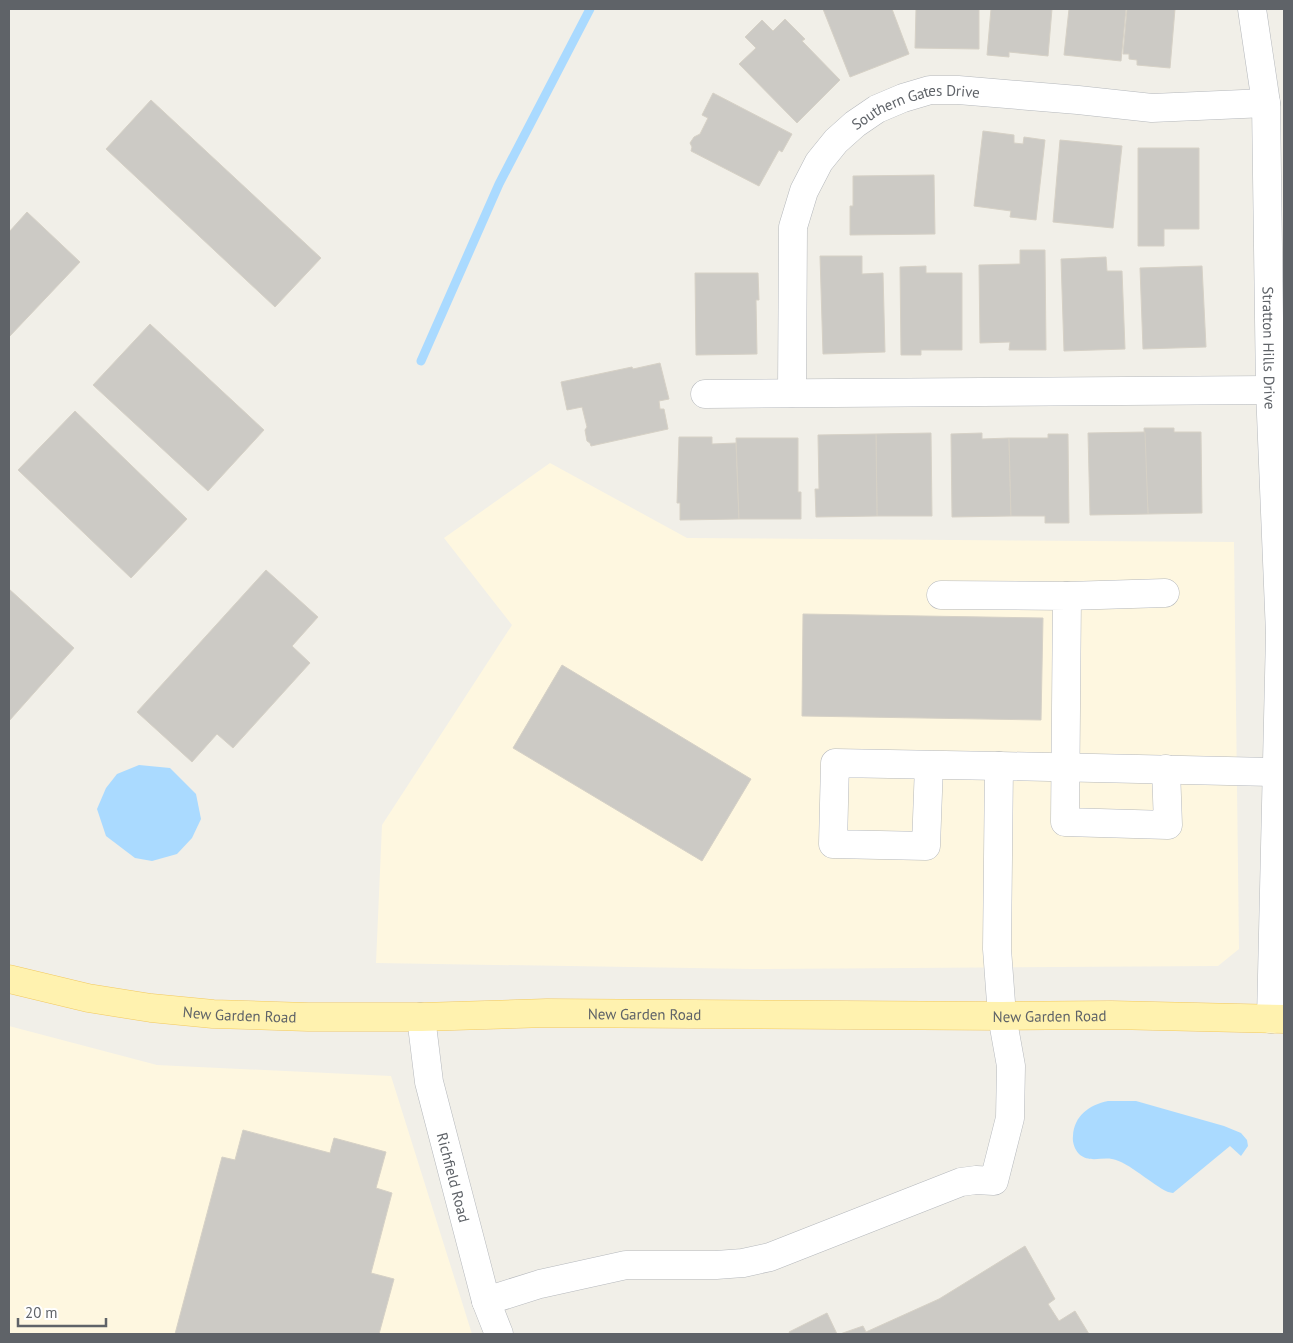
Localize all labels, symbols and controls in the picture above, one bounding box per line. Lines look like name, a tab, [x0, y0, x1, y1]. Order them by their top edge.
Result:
street label: Southern Gates Drive	[848, 80, 981, 133]
street label: Stratton Hills Drive	[1259, 286, 1280, 410]
street label: New Garden Road	[182, 1002, 297, 1026]
street label: New Garden Road	[588, 1004, 701, 1024]
street label: New Garden Road	[993, 1006, 1107, 1026]
street label: Richfield Road	[433, 1130, 475, 1224]
scale bar	[18, 1296, 105, 1328]
text: 20 m	[25, 1303, 58, 1322]

